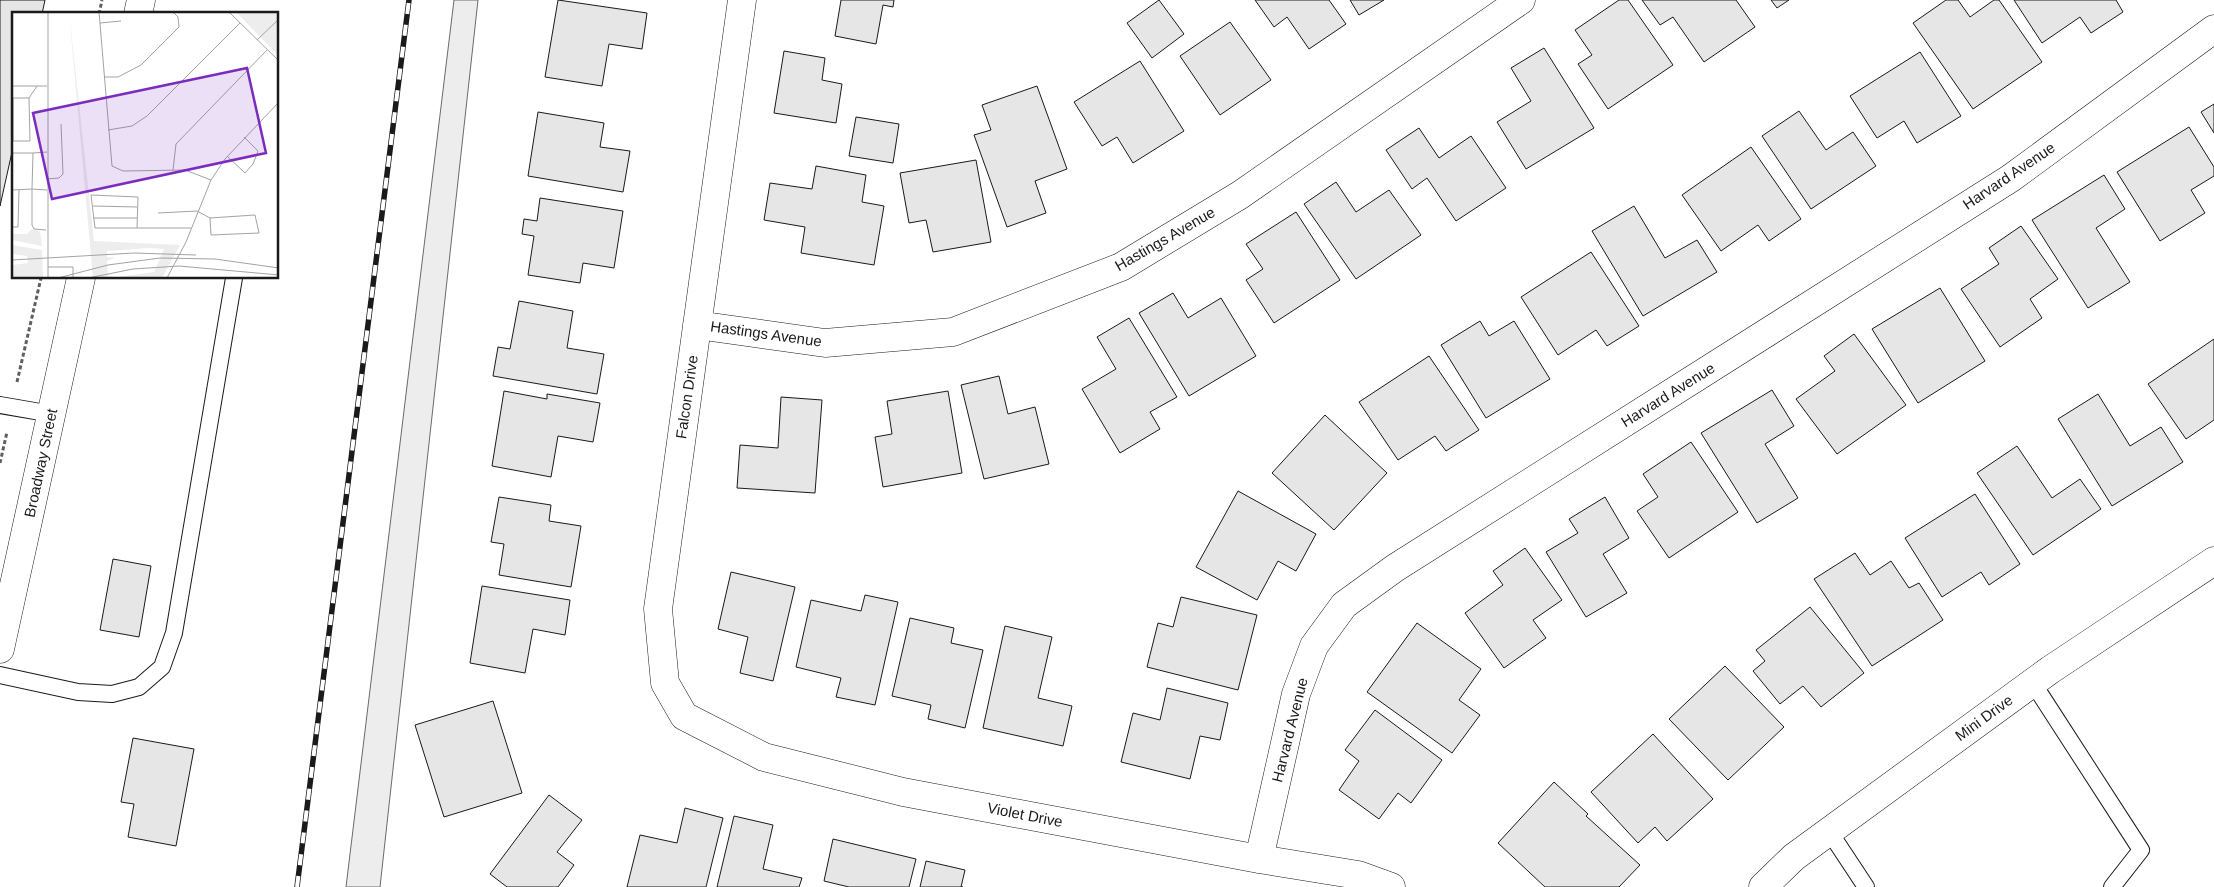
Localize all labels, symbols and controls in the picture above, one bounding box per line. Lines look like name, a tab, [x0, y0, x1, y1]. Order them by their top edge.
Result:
inset map	[12, 12, 279, 279]
street label: Harvard Avenue	[1959, 139, 2058, 213]
street label: Hastings Avenue	[1112, 203, 1218, 274]
street label: Hastings Avenue	[709, 317, 823, 350]
street label: Falcon Drive	[672, 354, 701, 440]
street label: Harvard Avenue	[1618, 359, 1718, 430]
street label: Broadway Street	[21, 406, 61, 519]
street label: Harvard Avenue	[1268, 676, 1311, 784]
street label: Mini Drive	[1952, 691, 2016, 744]
street label: Violet Drive	[986, 799, 1064, 830]

